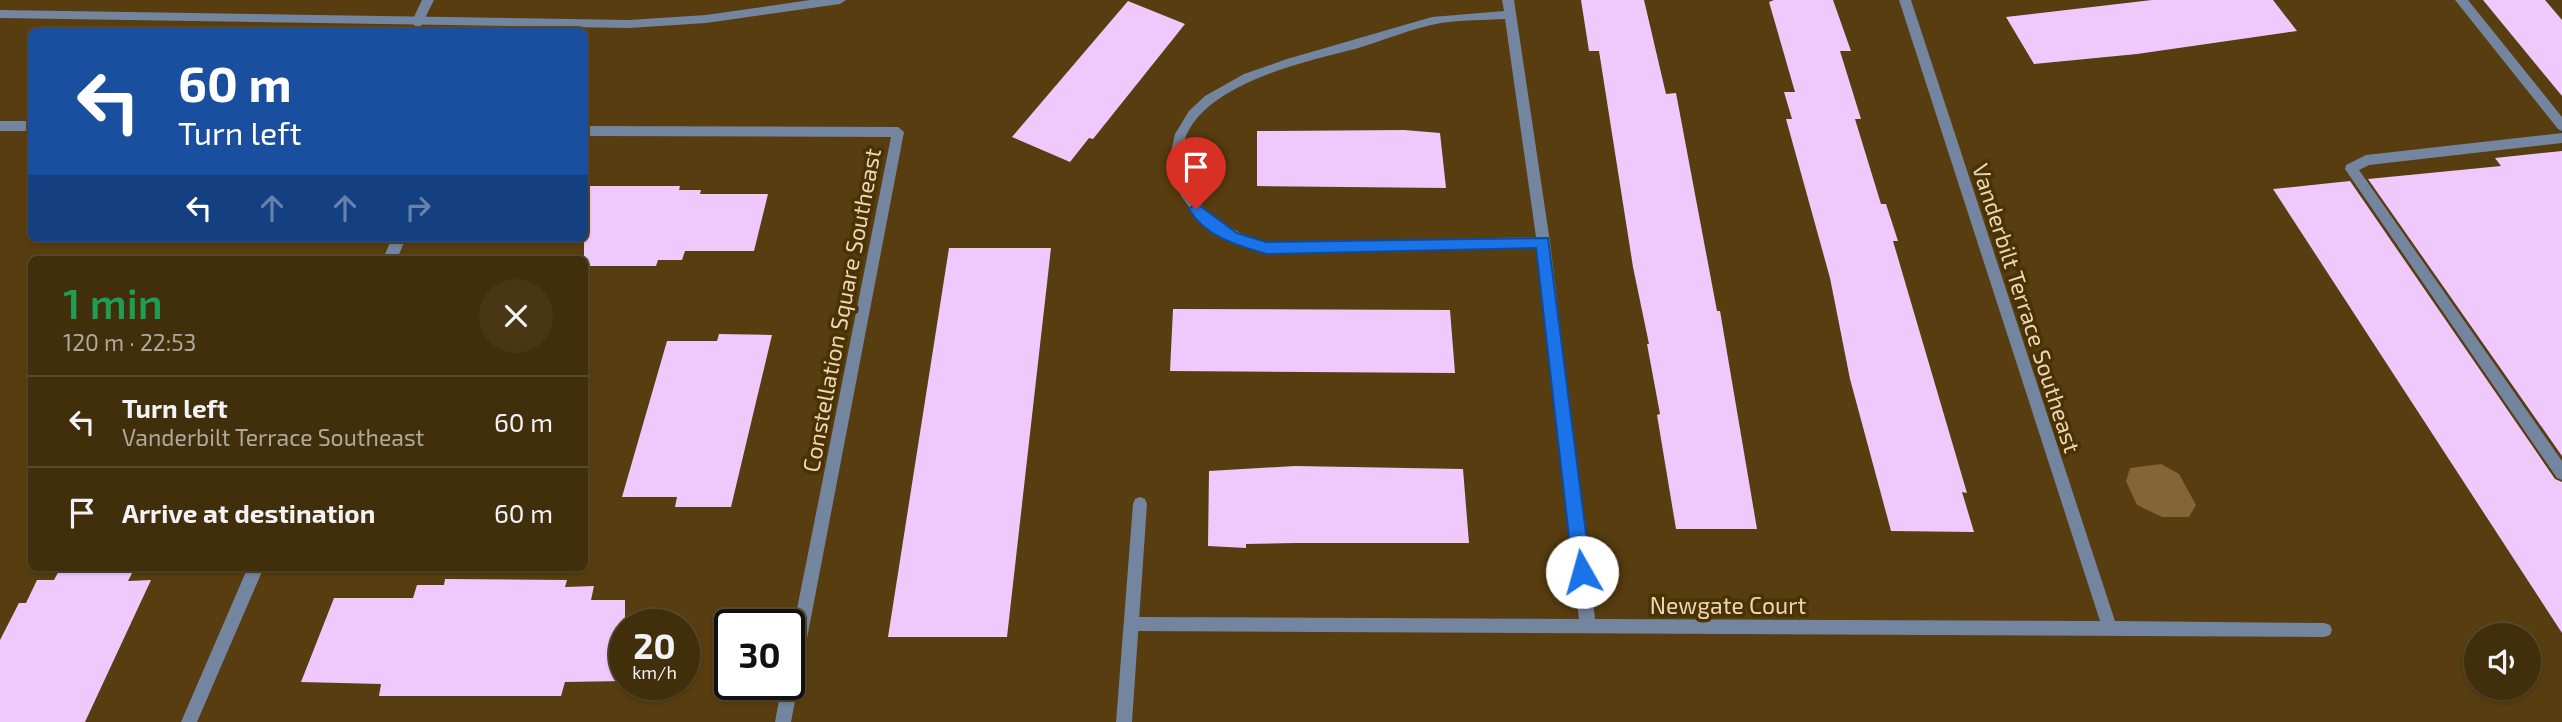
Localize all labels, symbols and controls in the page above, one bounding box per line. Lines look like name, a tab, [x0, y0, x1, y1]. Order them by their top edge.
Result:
text: 60 m	[178, 53, 292, 112]
icon: left	[63, 56, 154, 147]
text: Turn left	[178, 113, 302, 151]
pin	[1166, 137, 1226, 209]
street label: Constellation Square Southeast	[796, 145, 886, 474]
icon: arrive	[1177, 148, 1215, 186]
street label: Vanderbilt Terrace Southeast	[1967, 160, 2087, 456]
icon: left	[180, 189, 218, 227]
icon: ahead	[253, 189, 291, 227]
icon: ahead	[326, 189, 364, 227]
icon: right	[399, 189, 437, 227]
text: 1 min	[63, 277, 163, 327]
button: close	[479, 279, 553, 353]
text: 120 m · 22:53	[63, 328, 196, 356]
text: Turn left	[122, 392, 228, 423]
icon: left	[63, 403, 101, 441]
text: 60 m	[494, 406, 553, 437]
text: Vanderbilt Terrace Southeast	[122, 423, 424, 451]
icon: arrive	[63, 494, 101, 532]
text: Arrive at destination	[122, 497, 375, 528]
text: 60 m	[494, 497, 553, 528]
position arrow	[1545, 535, 1619, 609]
street label: Newgate Court	[1650, 591, 1806, 619]
speed limit sign: 30	[714, 609, 805, 700]
map controls	[2464, 623, 2541, 700]
button: sound	[2464, 623, 2541, 700]
text: 20	[633, 624, 676, 666]
text: km/h	[632, 661, 677, 683]

